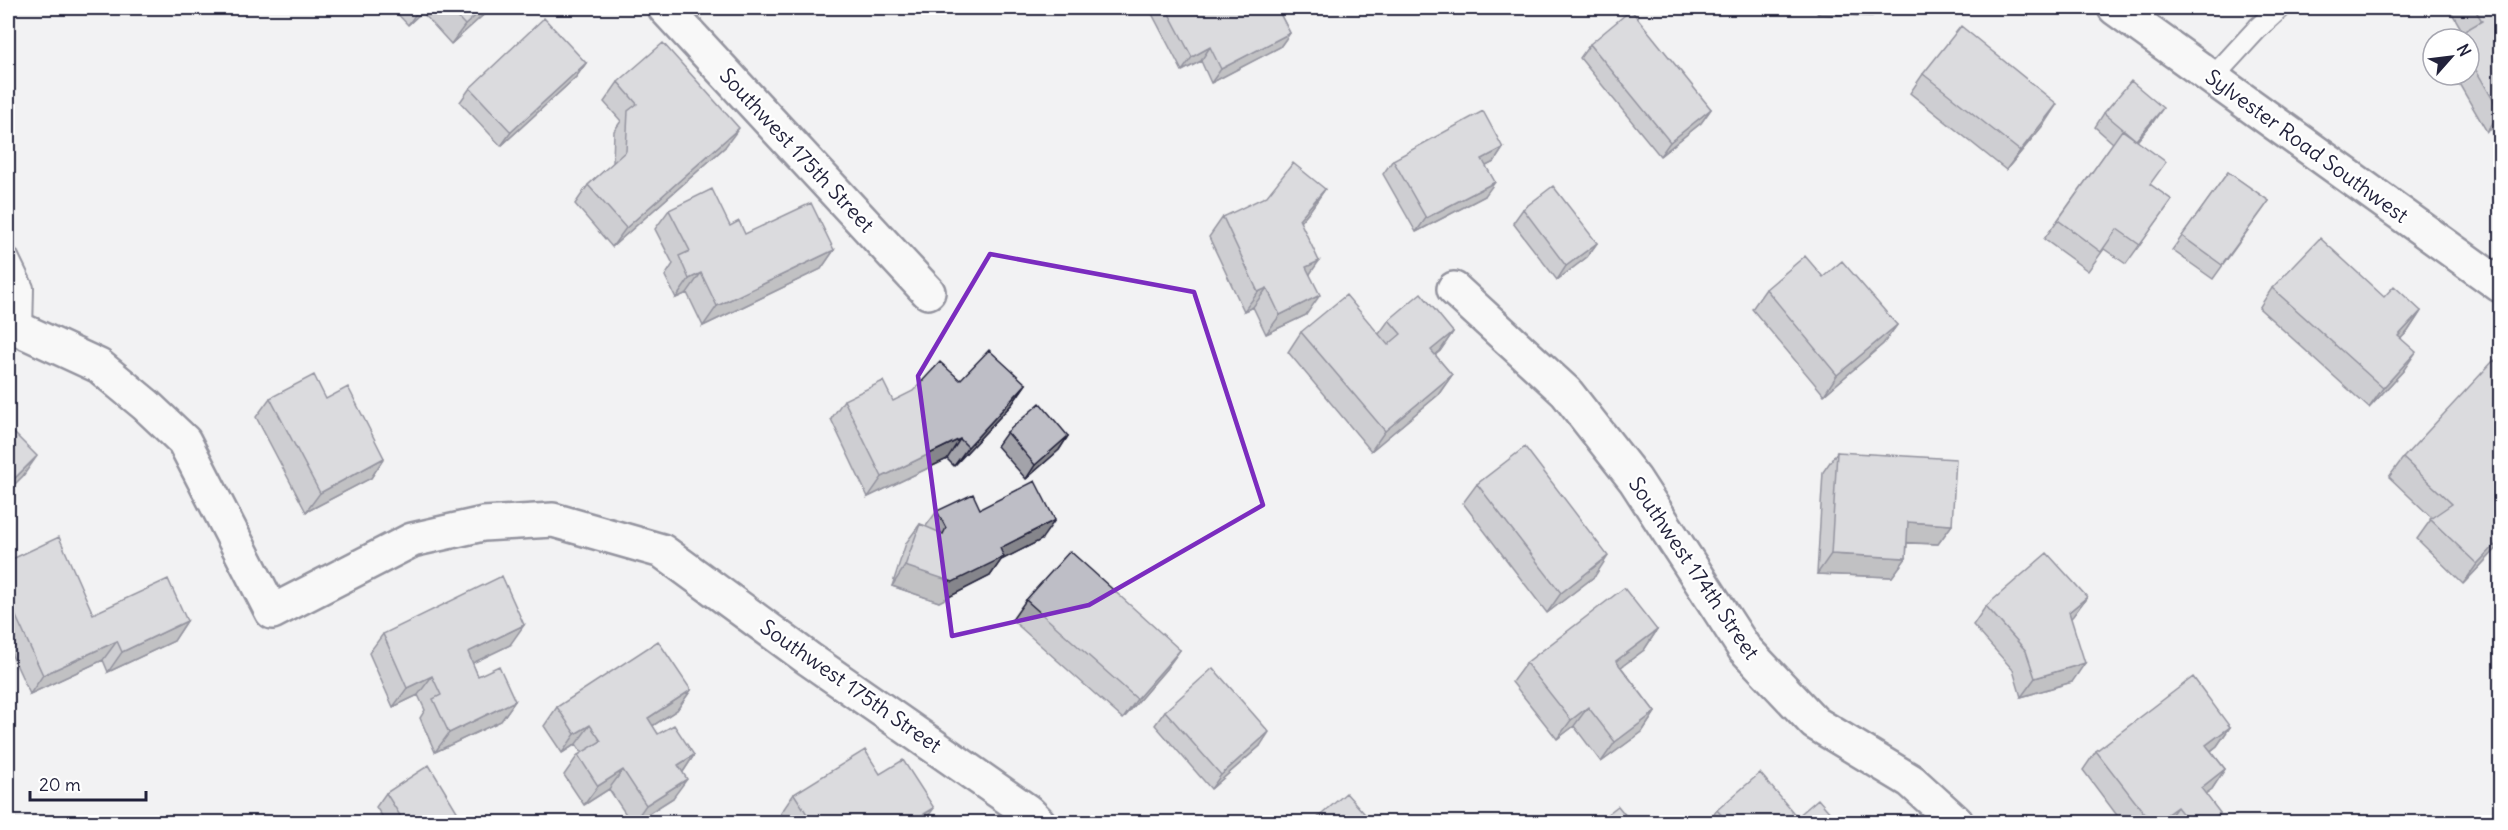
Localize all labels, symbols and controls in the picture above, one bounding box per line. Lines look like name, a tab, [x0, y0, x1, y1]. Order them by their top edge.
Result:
north arrow	[2421, 27, 2481, 87]
text: N	[2453, 40, 2476, 60]
street label: Southwest 175th Street	[714, 62, 880, 238]
street label: Sylvester Road Southwest	[2200, 63, 2414, 229]
street label: Southwest 174th Street	[1623, 471, 1765, 665]
street label: Southwest 175th Street	[755, 613, 947, 759]
scale bar	[30, 764, 146, 802]
text: 20 m	[39, 773, 81, 796]

